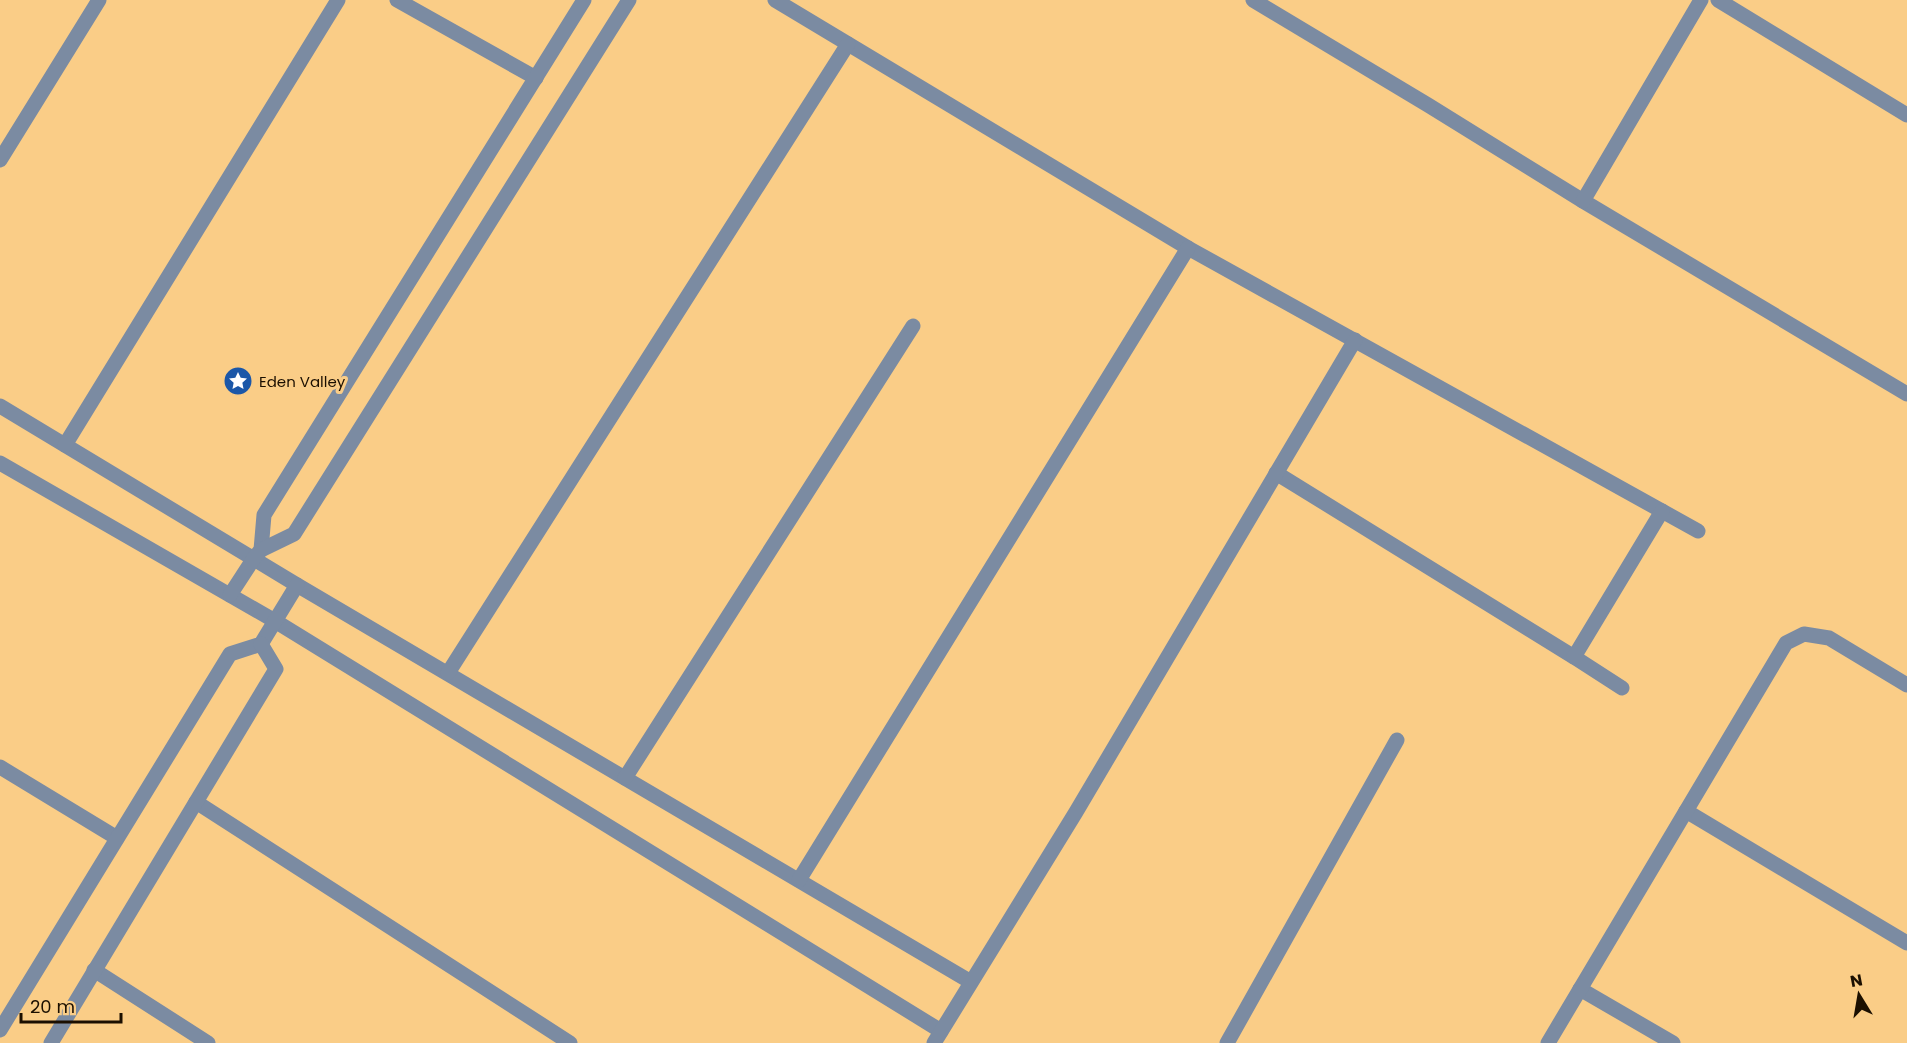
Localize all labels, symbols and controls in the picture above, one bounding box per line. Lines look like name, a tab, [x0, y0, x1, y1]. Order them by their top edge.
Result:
place icon: Eden Valley	[222, 365, 254, 397]
place label: Eden Valley	[259, 371, 346, 392]
north arrow	[1829, 965, 1889, 1025]
text: N	[1848, 968, 1864, 993]
scale bar	[21, 986, 122, 1024]
text: 20 m	[30, 994, 75, 1019]

